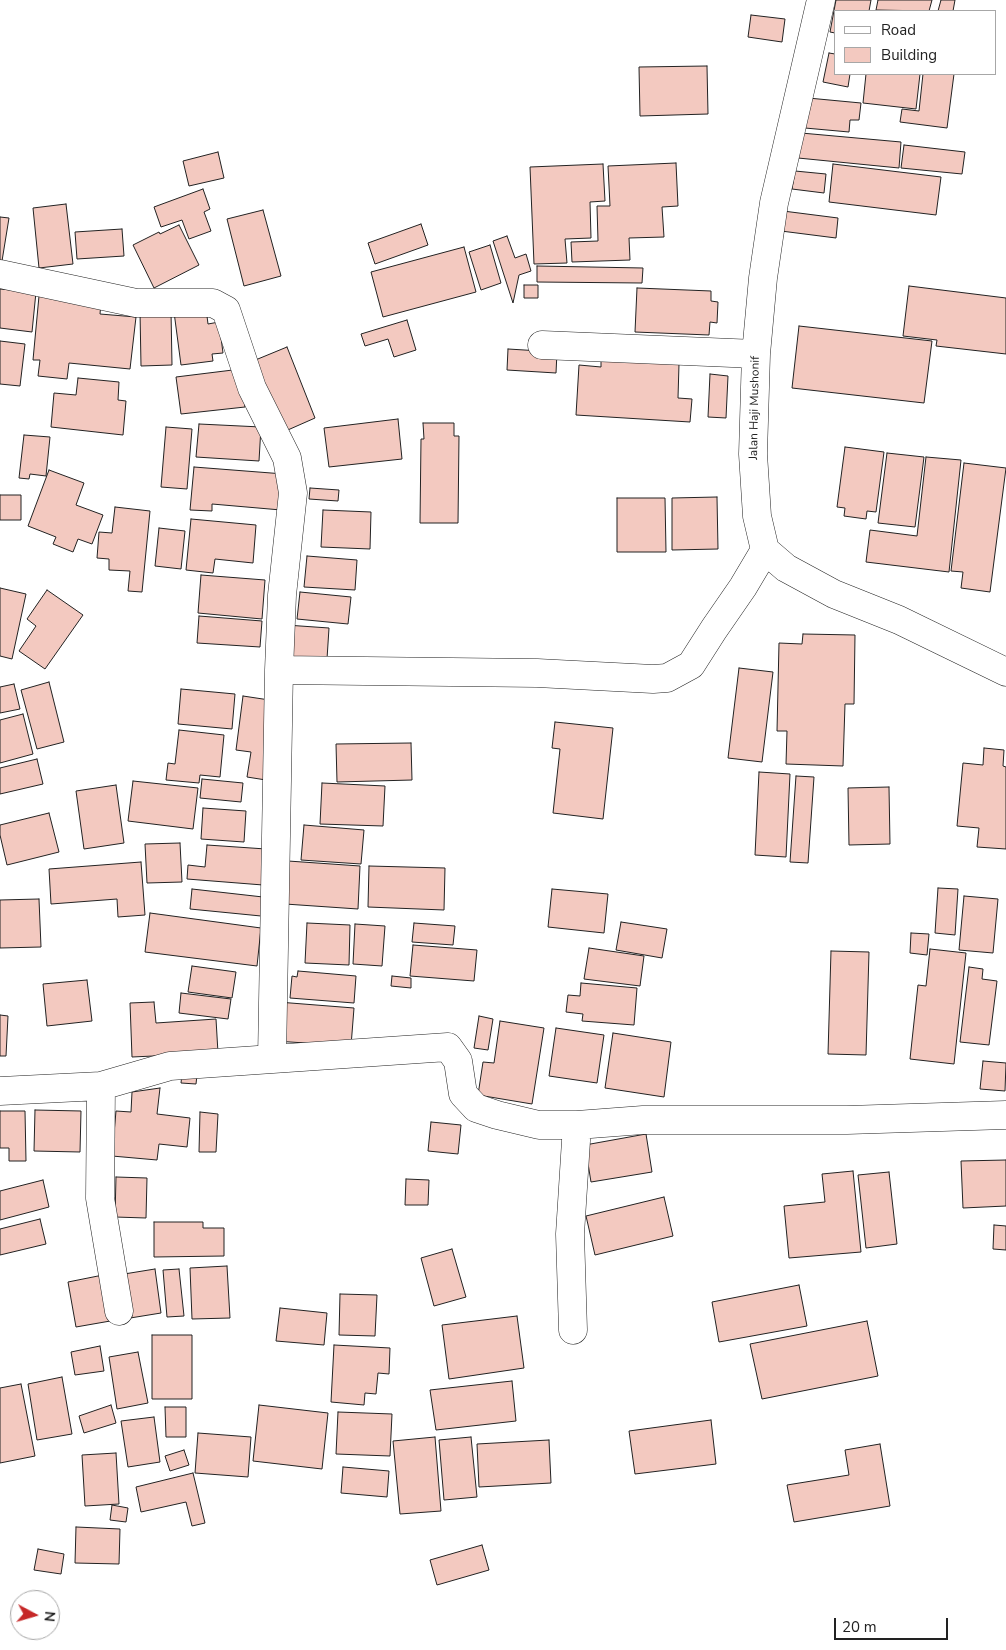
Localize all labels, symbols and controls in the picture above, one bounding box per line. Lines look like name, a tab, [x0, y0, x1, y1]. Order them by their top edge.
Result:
legend	[834, 10, 996, 75]
text: Road	[881, 20, 916, 40]
text: Building	[881, 45, 937, 65]
street label: Jalan Haji Mushonif	[747, 356, 763, 460]
north arrow	[10, 1590, 60, 1640]
scale bar	[836, 1608, 950, 1640]
text: N	[39, 1610, 59, 1623]
text: 20 m	[842, 1617, 877, 1637]

